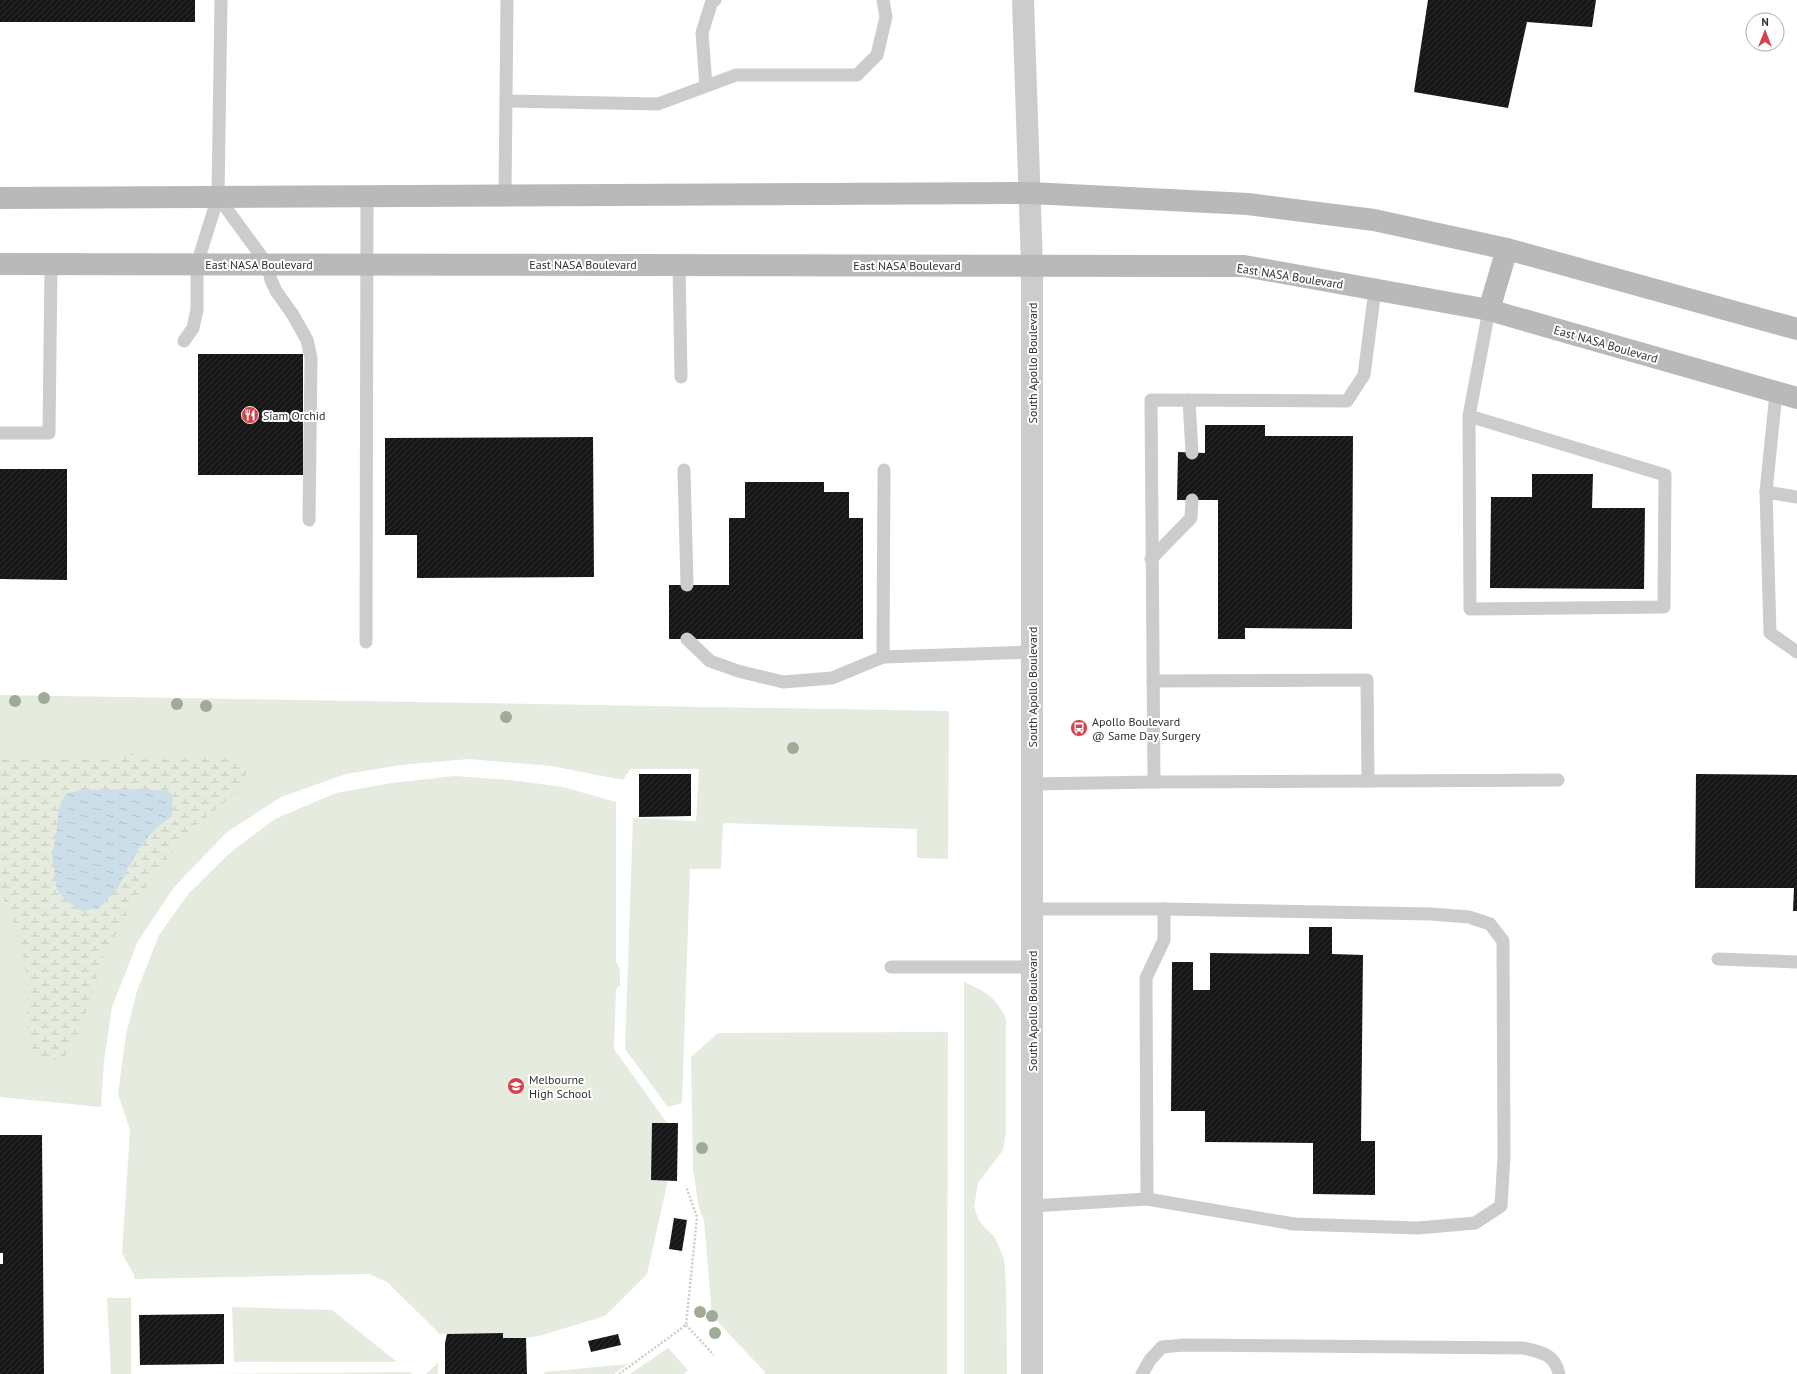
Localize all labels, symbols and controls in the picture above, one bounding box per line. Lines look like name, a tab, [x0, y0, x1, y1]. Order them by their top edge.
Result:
north arrow	[1745, 12, 1785, 52]
text: N	[1761, 15, 1769, 29]
street label: East NASA Boulevard	[205, 257, 313, 272]
street label: East NASA Boulevard	[529, 257, 637, 272]
street label: East NASA Boulevard	[853, 258, 961, 273]
street label: East NASA Boulevard	[1236, 260, 1344, 292]
street label: South Apollo Boulevard	[1025, 303, 1040, 423]
street label: East NASA Boulevard	[1552, 322, 1660, 366]
restaurant icon: Siam Orchid	[240, 405, 260, 425]
place label: Siam Orchid	[263, 408, 325, 423]
street label: South Apollo Boulevard	[1025, 627, 1040, 747]
place label: Apollo Boulevard @ Same Day Surgery	[1092, 714, 1201, 743]
bus stop icon: Apollo Boulevard @ Same Day Surgery	[1069, 718, 1089, 738]
street label: South Apollo Boulevard	[1025, 951, 1040, 1071]
place label: Melbourne High School	[529, 1072, 592, 1101]
school or university icon: Melbourne High School	[506, 1076, 526, 1096]

